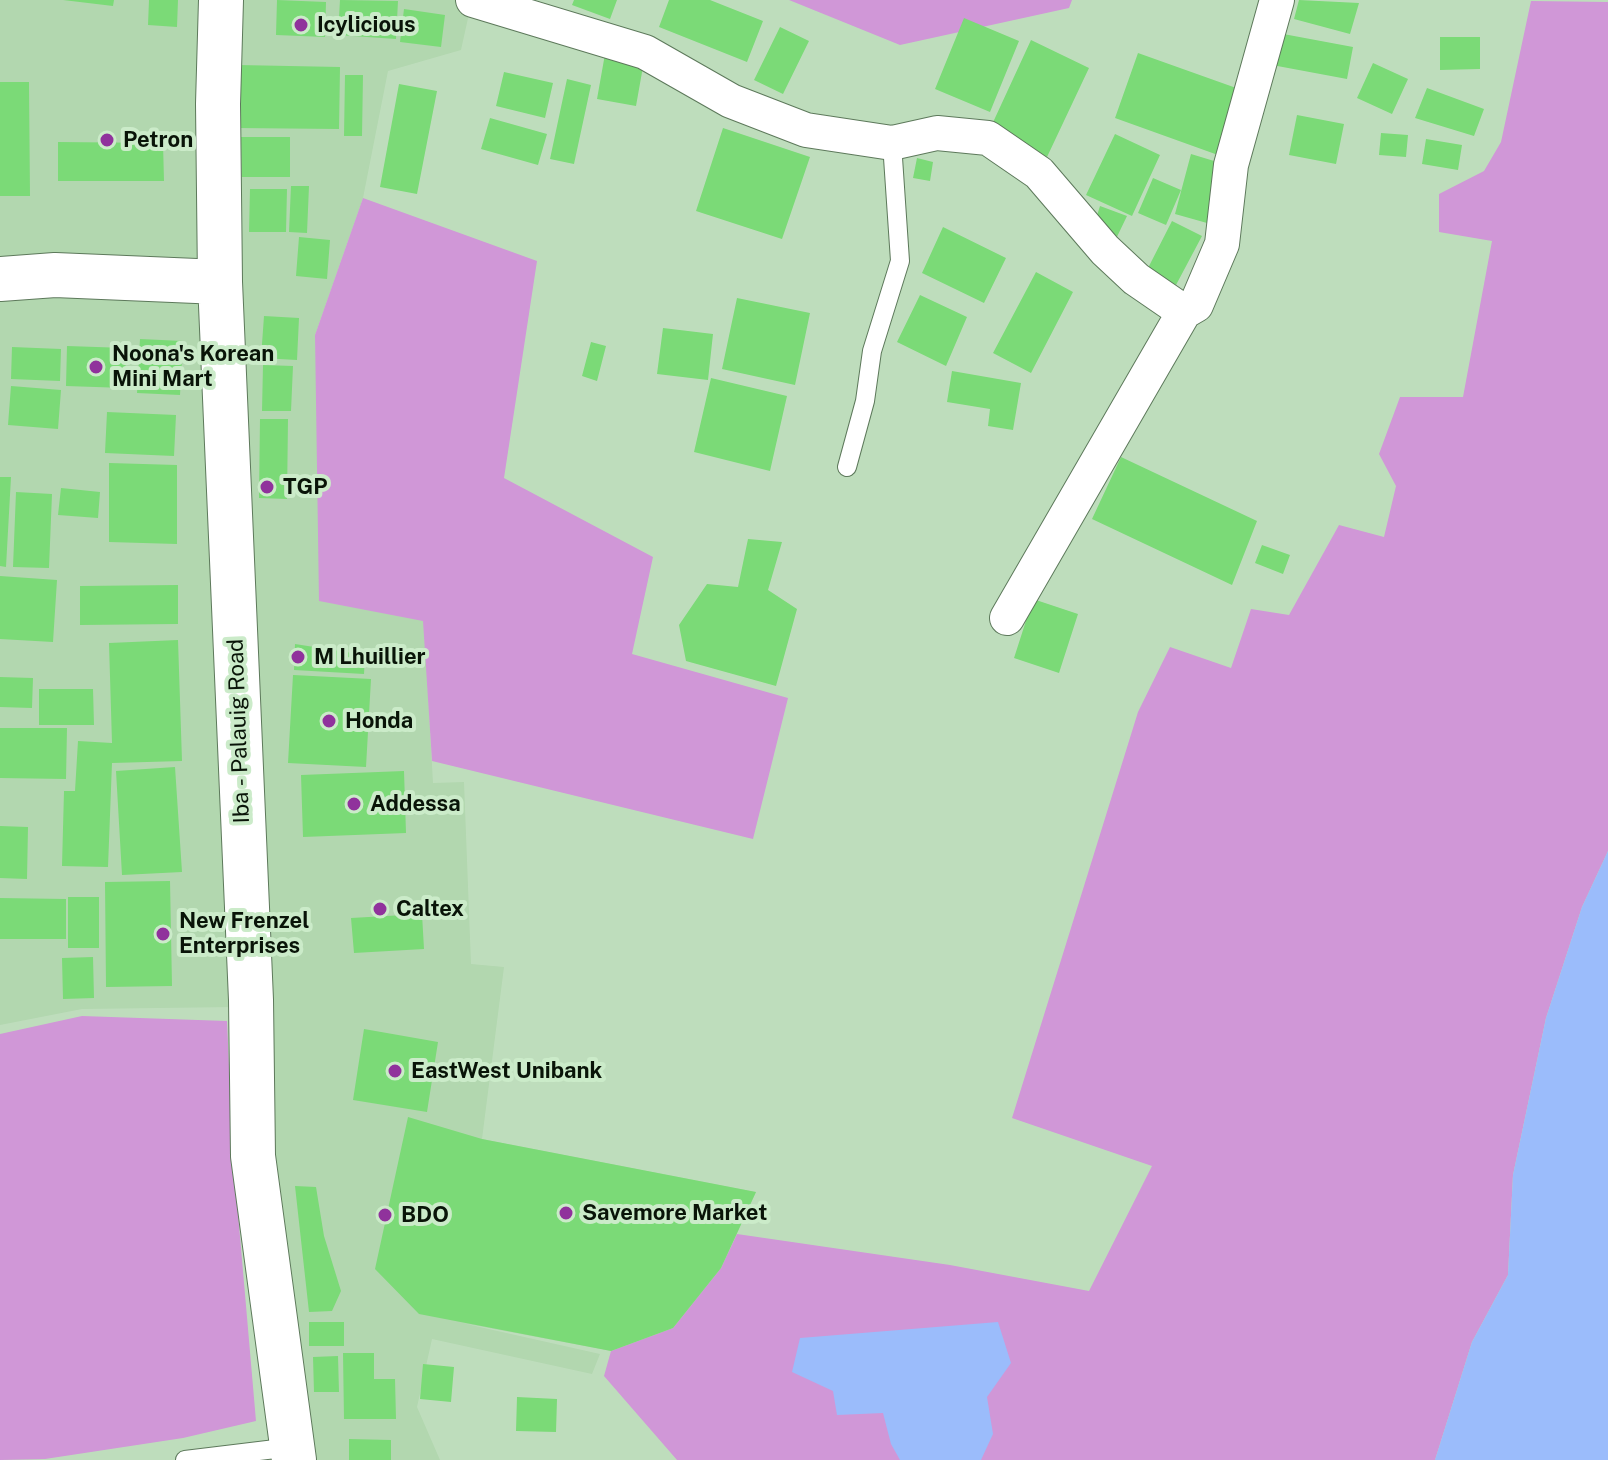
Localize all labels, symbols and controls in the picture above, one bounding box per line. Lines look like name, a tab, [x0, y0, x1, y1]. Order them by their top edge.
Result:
place label: Icylicious	[317, 12, 416, 38]
marker: Icylicious	[292, 16, 310, 34]
place label: Petron	[123, 127, 193, 153]
marker: Petron	[98, 131, 116, 149]
place label: Noona's Korean Mini Mart	[112, 341, 274, 392]
marker: Noona's Korean Mini Mart	[87, 358, 105, 376]
place label: TGP	[283, 474, 328, 500]
marker: TGP	[258, 478, 276, 496]
street label: Iba - Palauig Road	[223, 638, 255, 824]
place label: M Lhuillier	[314, 644, 426, 670]
marker: M Lhuillier	[289, 648, 307, 666]
place label: Honda	[345, 708, 413, 734]
marker: Honda	[320, 712, 338, 730]
place label: Addessa	[370, 791, 461, 817]
marker: Addessa	[345, 795, 363, 813]
place label: Caltex	[396, 896, 464, 922]
marker: Caltex	[371, 900, 389, 918]
place label: New Frenzel Enterprises	[179, 908, 309, 960]
marker: New Frenzel Enterprises	[154, 925, 172, 943]
place label: EastWest Unibank	[411, 1058, 602, 1084]
marker: EastWest Unibank	[386, 1062, 404, 1080]
place label: Savemore Market	[582, 1200, 767, 1226]
place label: BDO	[401, 1202, 449, 1228]
marker: Savemore Market	[557, 1204, 575, 1222]
marker: BDO	[376, 1206, 394, 1224]

